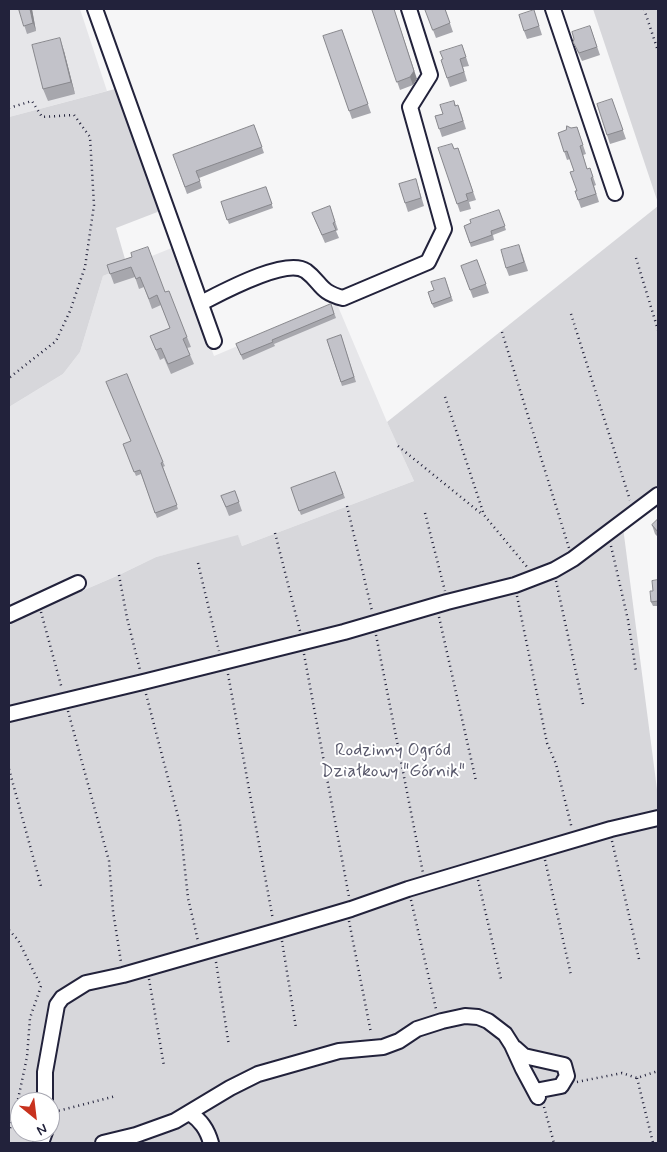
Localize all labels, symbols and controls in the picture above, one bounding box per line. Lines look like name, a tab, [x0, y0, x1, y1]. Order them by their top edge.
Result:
park label: Rodzinny Ogród Działkowy "Górnik"	[321, 740, 465, 782]
north arrow	[10, 1092, 60, 1142]
text: N	[33, 1119, 50, 1139]

